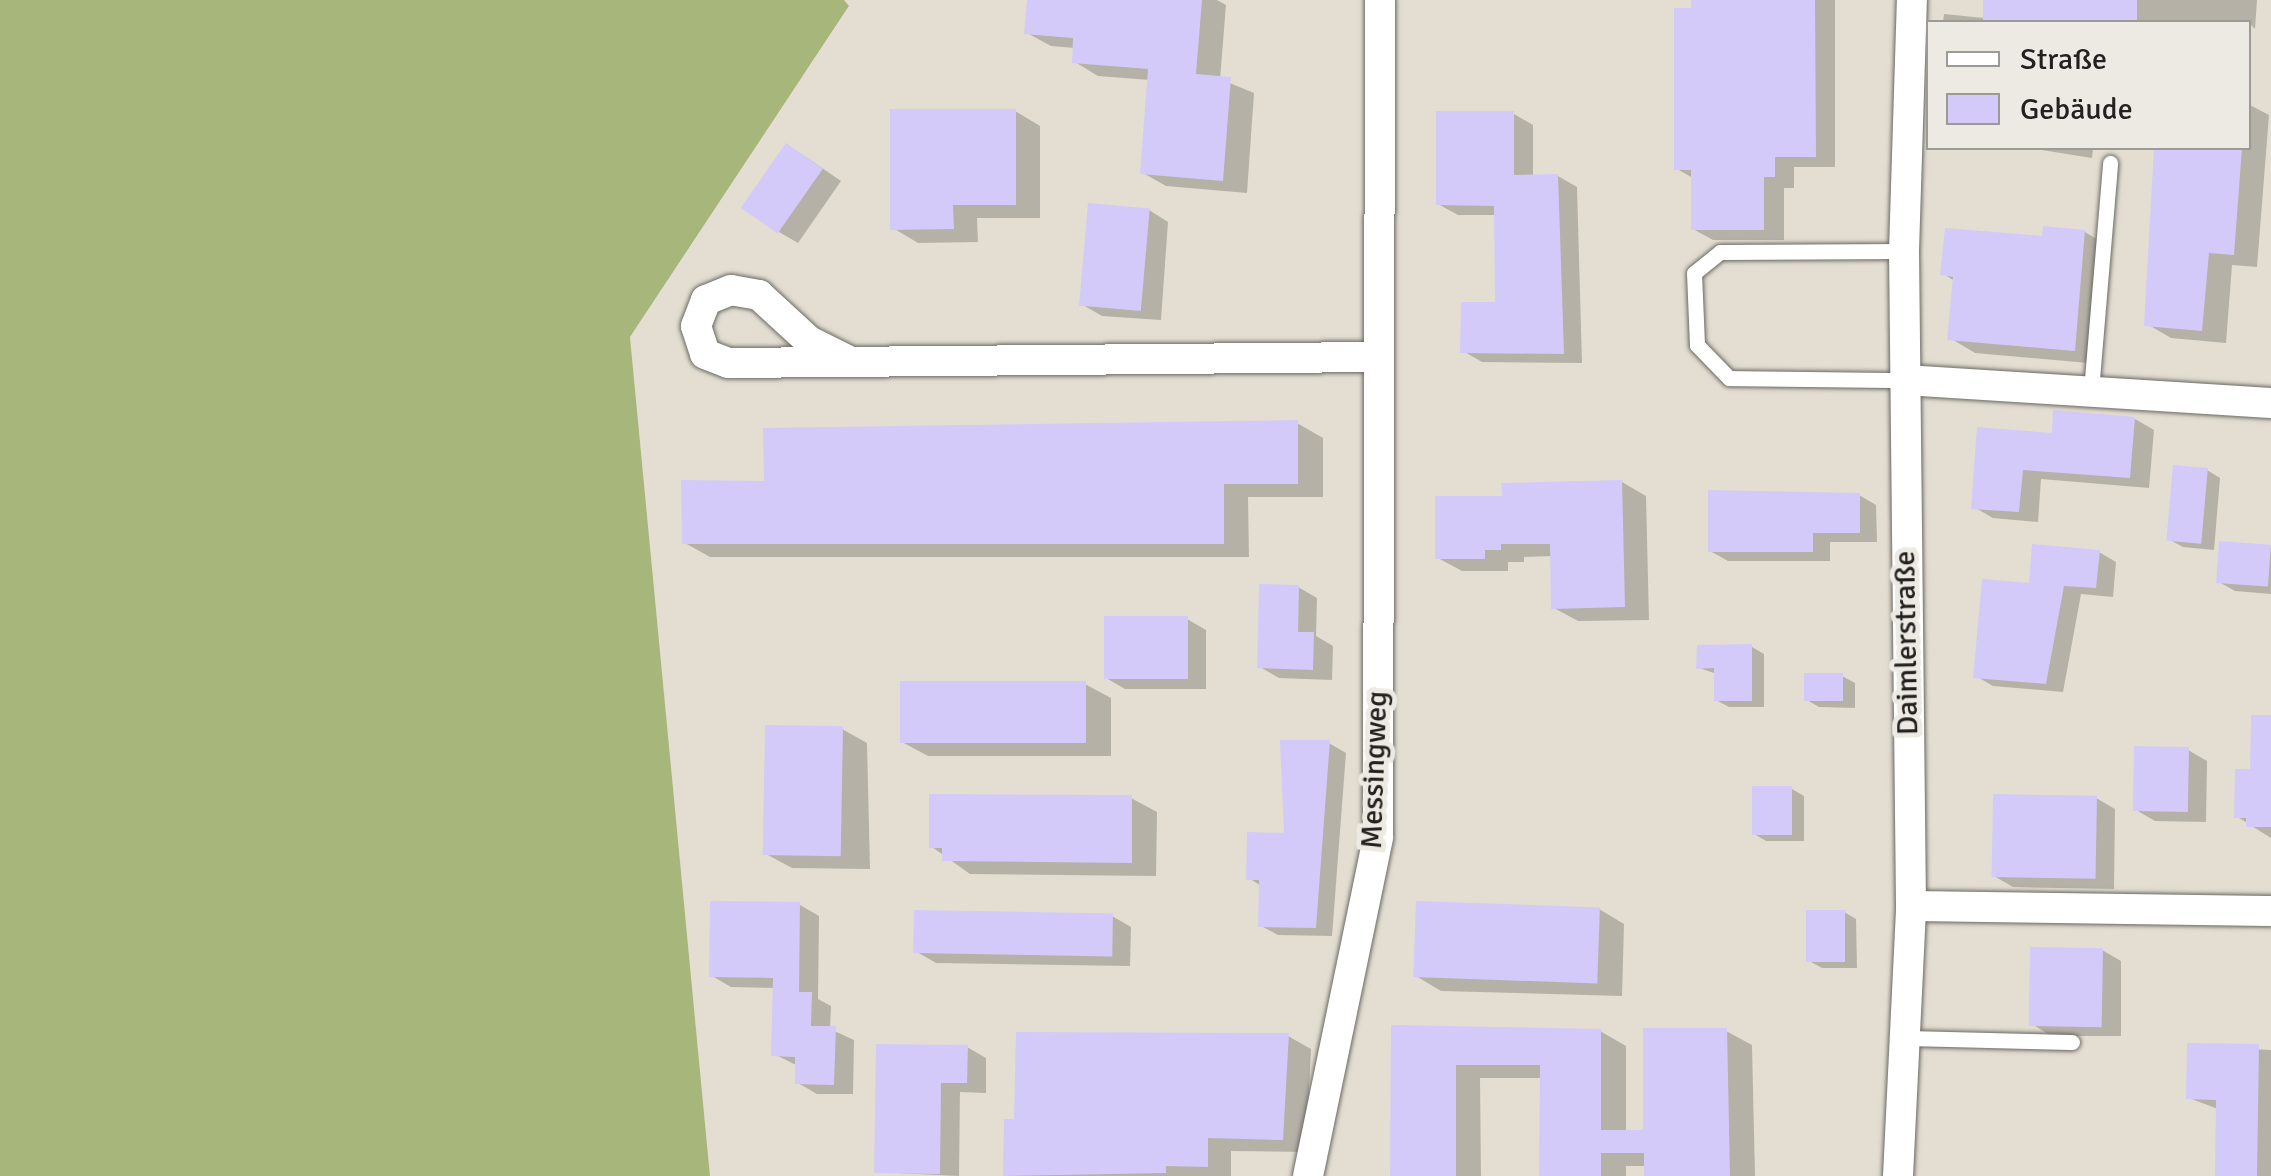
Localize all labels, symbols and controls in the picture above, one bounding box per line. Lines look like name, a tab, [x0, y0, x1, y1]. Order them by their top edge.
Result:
legend	[1926, 20, 2251, 150]
text: Straße	[2020, 41, 2107, 78]
text: Gebäude	[2020, 91, 2133, 128]
street label: Daimlerstraße	[1887, 550, 1927, 736]
street label: Messingweg	[1354, 690, 1396, 850]

